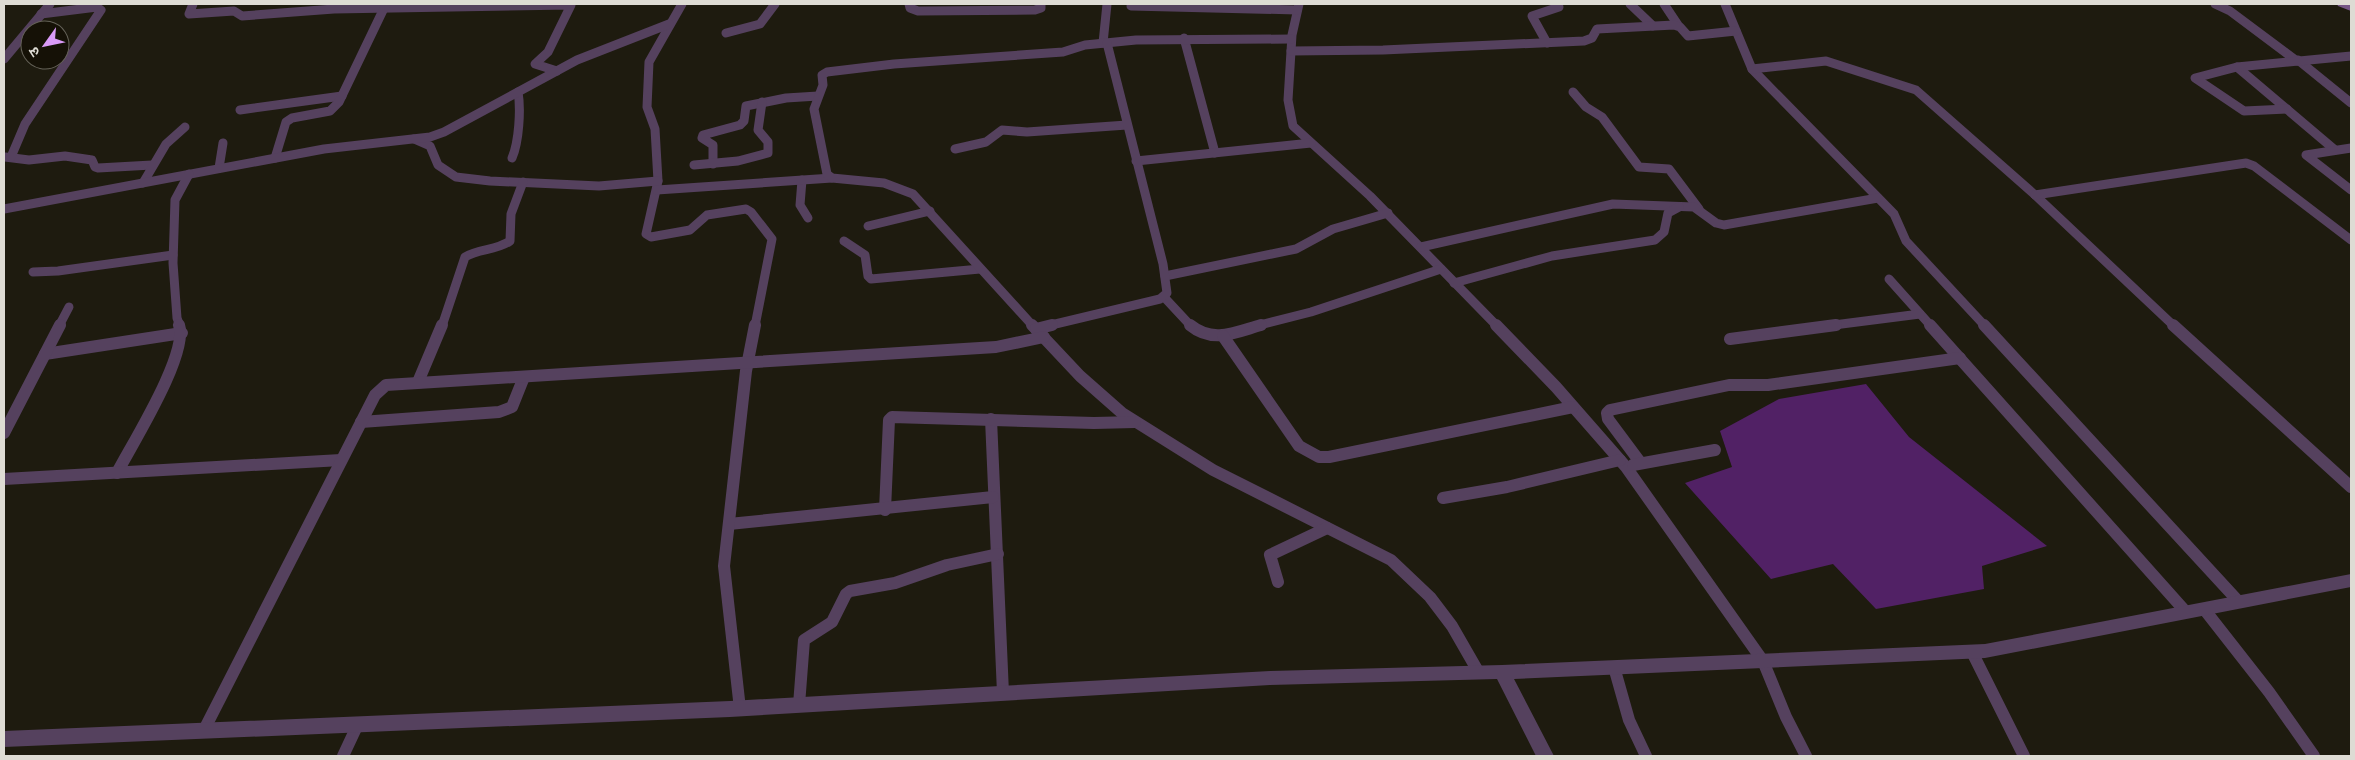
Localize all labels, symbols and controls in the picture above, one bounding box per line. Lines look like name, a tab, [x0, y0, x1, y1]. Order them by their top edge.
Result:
north arrow	[20, 20, 70, 70]
text: उ	[25, 43, 44, 60]

